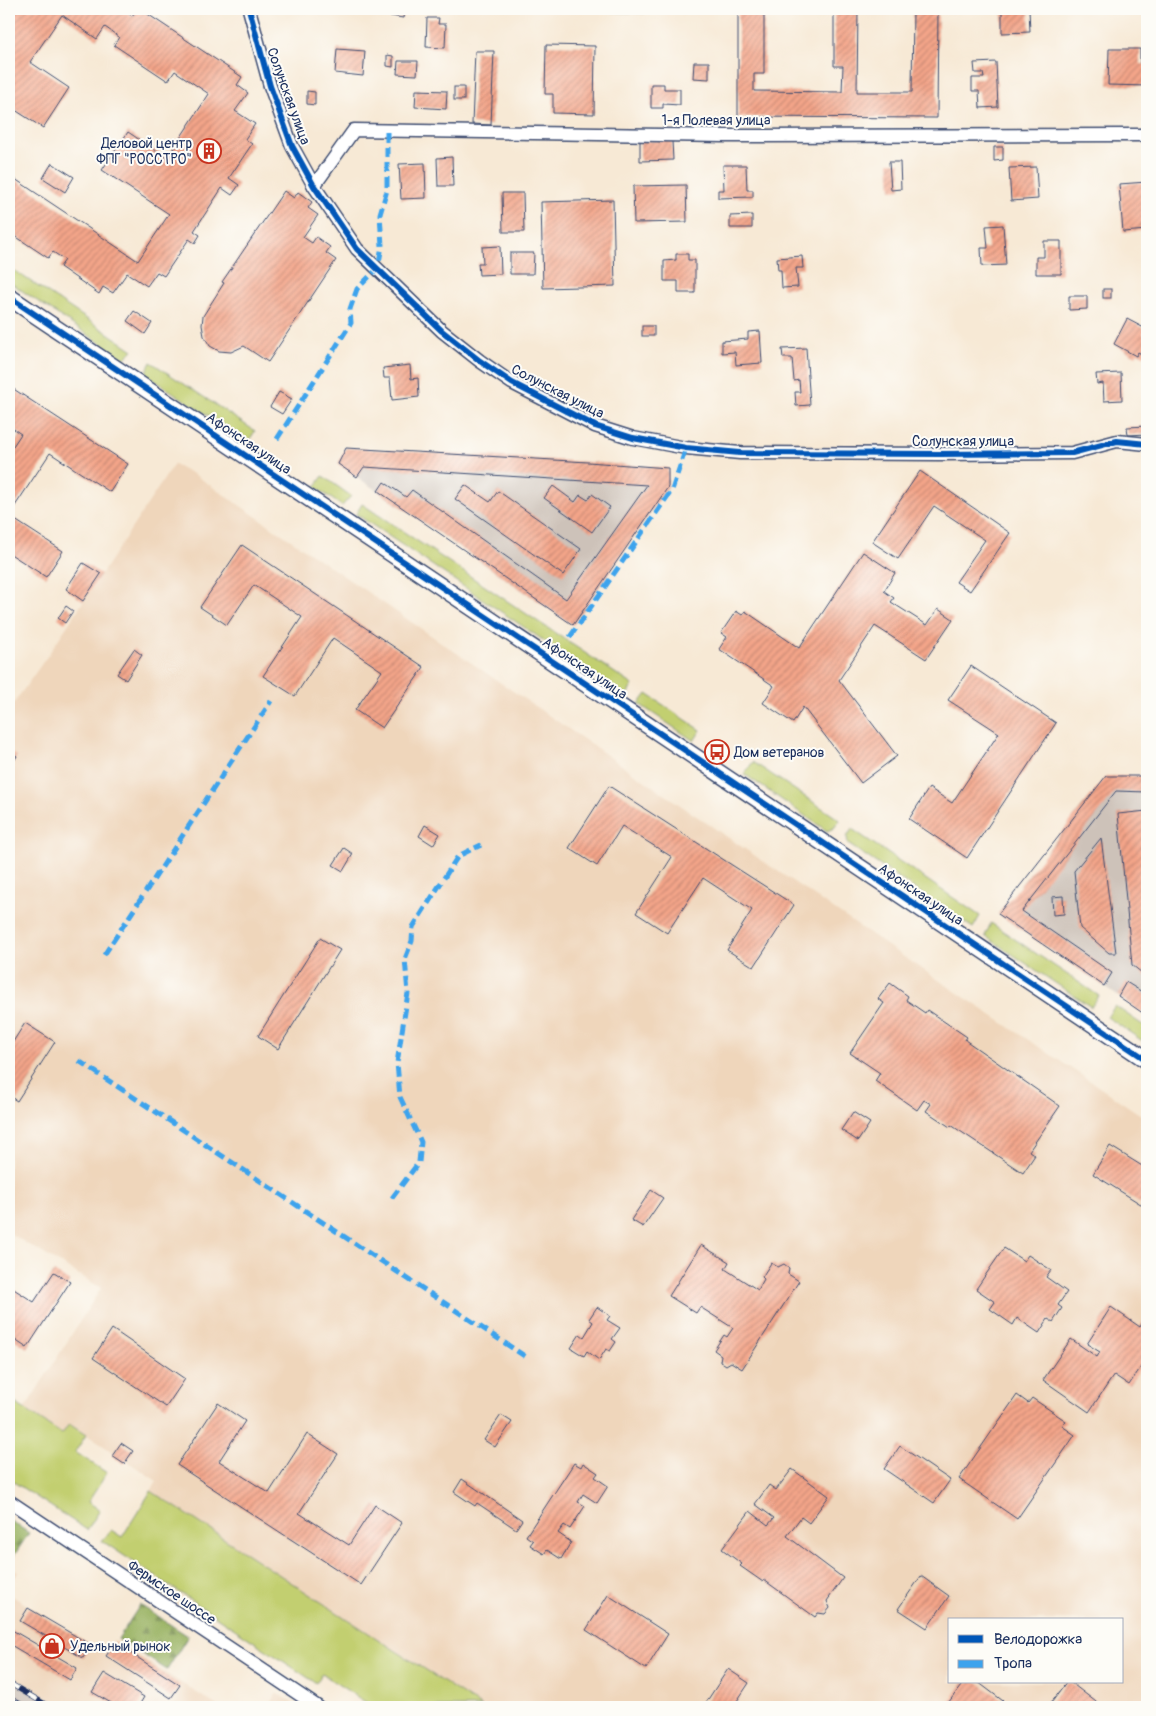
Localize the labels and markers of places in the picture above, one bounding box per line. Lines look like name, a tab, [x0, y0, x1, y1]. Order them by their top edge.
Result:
place label: Деловой центр ФПГ "РОССТРО"	[96, 135, 192, 168]
building icon: Деловой центр ФПГ "РОССТРО"	[196, 138, 222, 164]
bus stop icon: Дом ветеранов	[704, 739, 730, 765]
place label: Дом ветеранов	[733, 744, 825, 761]
shop icon: Удельный рынок	[39, 1633, 65, 1659]
place label: Удельный рынок	[70, 1638, 171, 1655]

